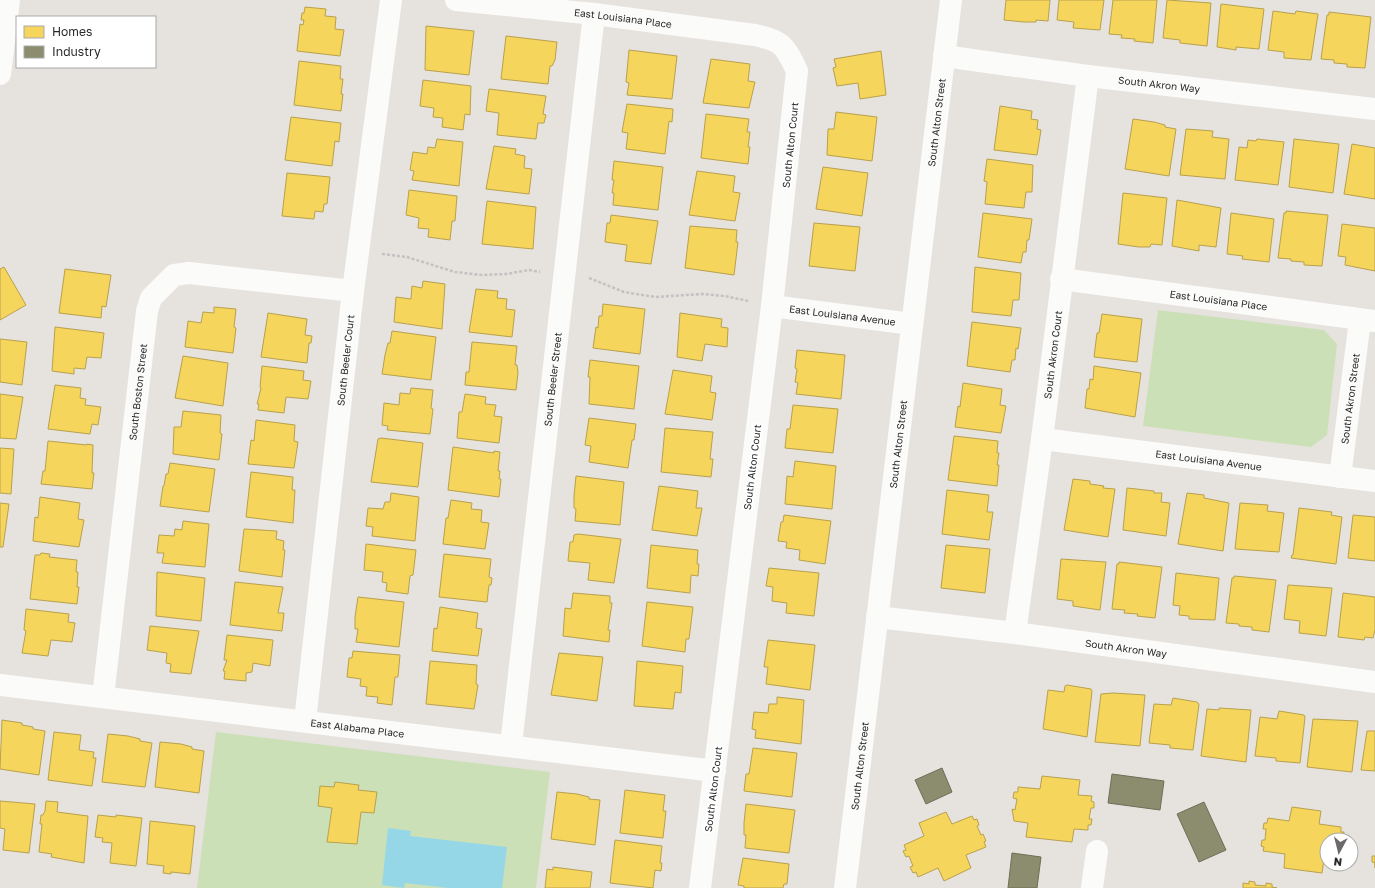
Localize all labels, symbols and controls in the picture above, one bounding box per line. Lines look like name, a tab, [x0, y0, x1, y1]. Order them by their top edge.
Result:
street label: East Louisiana Place	[574, 6, 673, 30]
legend	[16, 16, 156, 68]
text: Homes	[52, 24, 92, 39]
text: Industry	[52, 44, 101, 59]
street label: South Akron Way	[1118, 74, 1201, 95]
street label: South Alton Street	[925, 78, 948, 167]
street label: South Alton Court	[780, 102, 800, 188]
street label: East Louisiana Place	[1169, 288, 1268, 313]
street label: East Louisiana Avenue	[789, 302, 897, 328]
street label: South Akron Court	[1041, 310, 1064, 399]
street label: South Beeler Court	[334, 314, 356, 407]
street label: South Beeler Street	[541, 332, 564, 427]
street label: South Boston Street	[126, 343, 149, 441]
street label: South Akron Street	[1338, 352, 1362, 445]
street label: South Alton Street	[887, 399, 909, 489]
street label: South Alton Court	[741, 423, 763, 511]
street label: East Louisiana Avenue	[1155, 447, 1263, 473]
street label: South Akron Way	[1085, 637, 1168, 660]
street label: East Alabama Place	[310, 716, 405, 740]
street label: South Alton Street	[848, 721, 871, 811]
street label: South Alton Court	[702, 745, 724, 833]
north arrow	[1319, 832, 1359, 872]
text: N	[1333, 855, 1343, 869]

